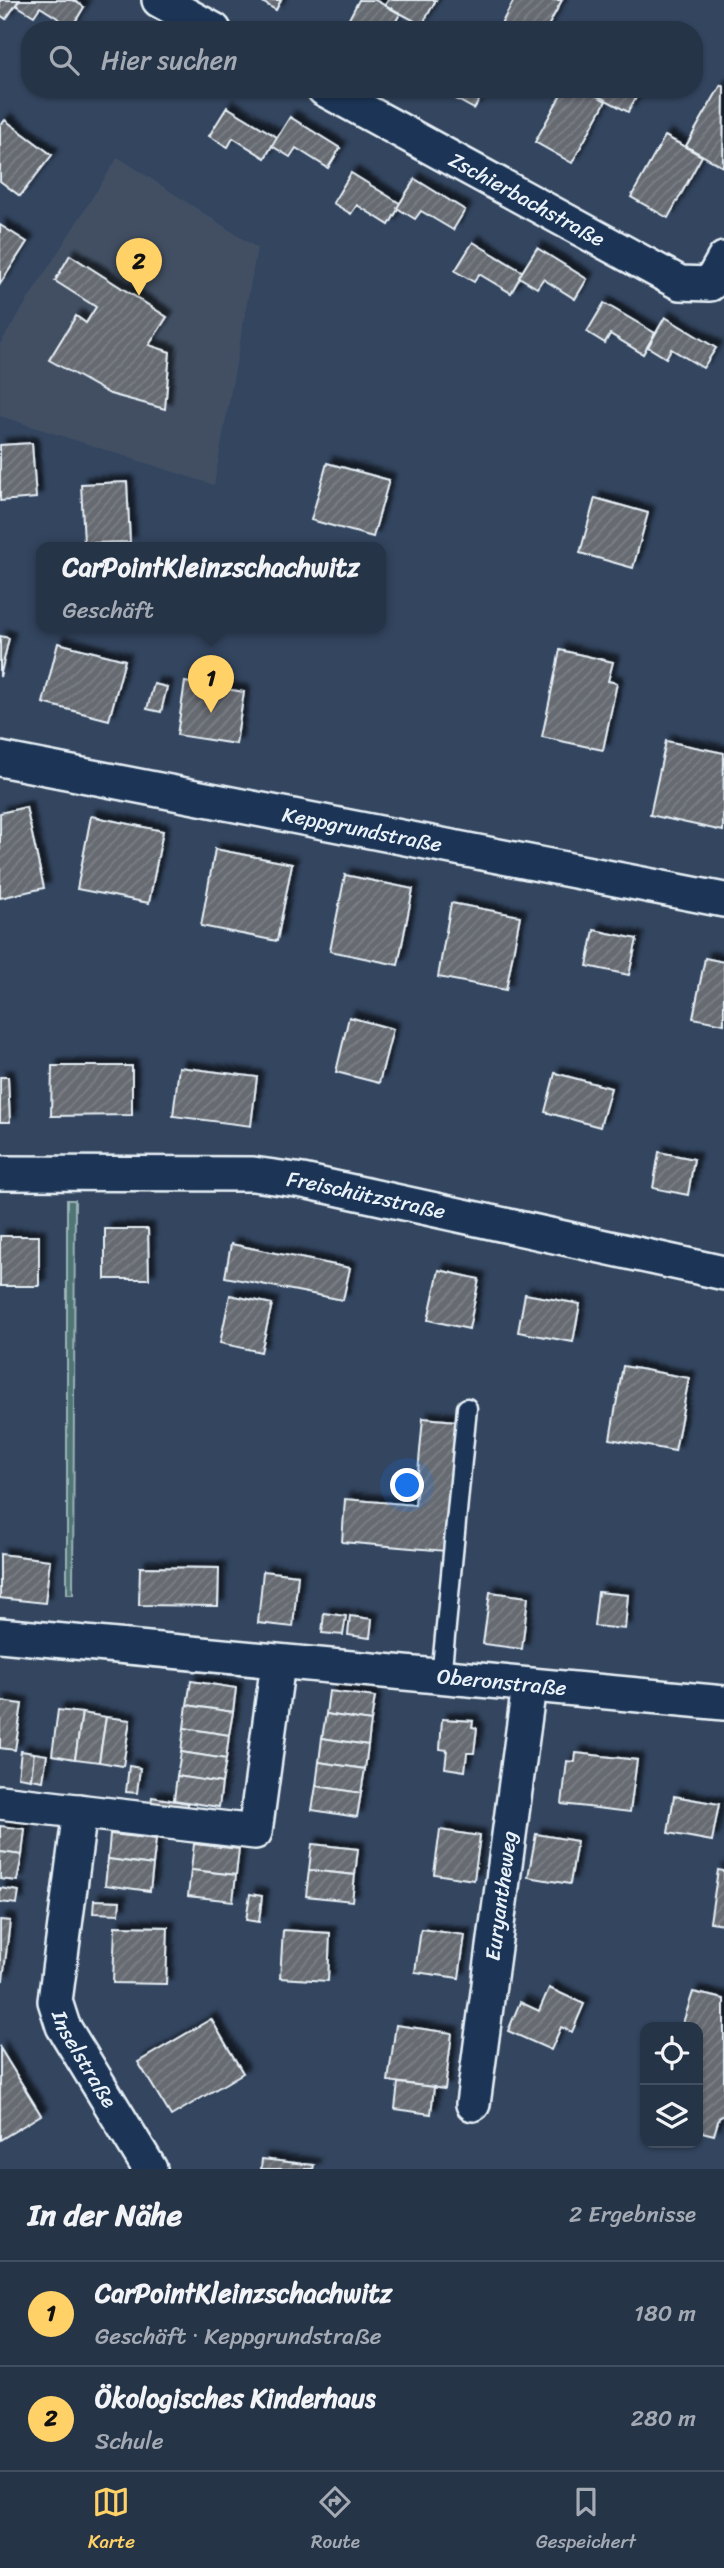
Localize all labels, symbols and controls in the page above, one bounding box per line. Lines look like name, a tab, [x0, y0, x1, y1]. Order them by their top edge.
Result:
search box	[21, 21, 703, 98]
text: Hier suchen	[101, 37, 237, 83]
icon: search	[45, 41, 83, 79]
street label: Zschierbachstraße	[441, 141, 612, 258]
pin: 2	[116, 238, 162, 296]
popup	[36, 542, 386, 633]
text: CarPointKleinzschachwitz	[62, 544, 360, 590]
text: Geschäft	[62, 590, 154, 631]
pin: 1	[188, 655, 234, 713]
street label: Keppgrundstraße	[279, 795, 446, 864]
street label: Freischützstraße	[284, 1160, 449, 1231]
your location	[390, 1468, 424, 1502]
street label: Oberonstraße	[435, 1657, 568, 1707]
street label: Euryantheweg	[473, 1828, 528, 1963]
street label: Inselstraße	[40, 2005, 128, 2116]
map controls	[640, 2022, 703, 2148]
button: locate	[640, 2022, 703, 2085]
button: layers	[640, 2085, 703, 2148]
text: In der Nähe	[28, 2188, 182, 2242]
text: 2 Ergebnisse	[569, 2194, 696, 2235]
text: CarPointKleinzschachwitz	[95, 2270, 392, 2316]
text: 1	[46, 2293, 56, 2334]
text: 180 m	[634, 2293, 696, 2334]
text: Geschäft · Keppgrundstraße	[95, 2316, 382, 2357]
text: Ökologisches Kinderhaus	[95, 2375, 376, 2421]
text: 2	[44, 2398, 58, 2439]
text: 280 m	[631, 2398, 696, 2439]
text: Schule	[95, 2421, 164, 2462]
tab: Karte	[88, 2483, 135, 2558]
tab: Route	[311, 2483, 360, 2558]
tab: Gespeichert	[536, 2483, 636, 2558]

